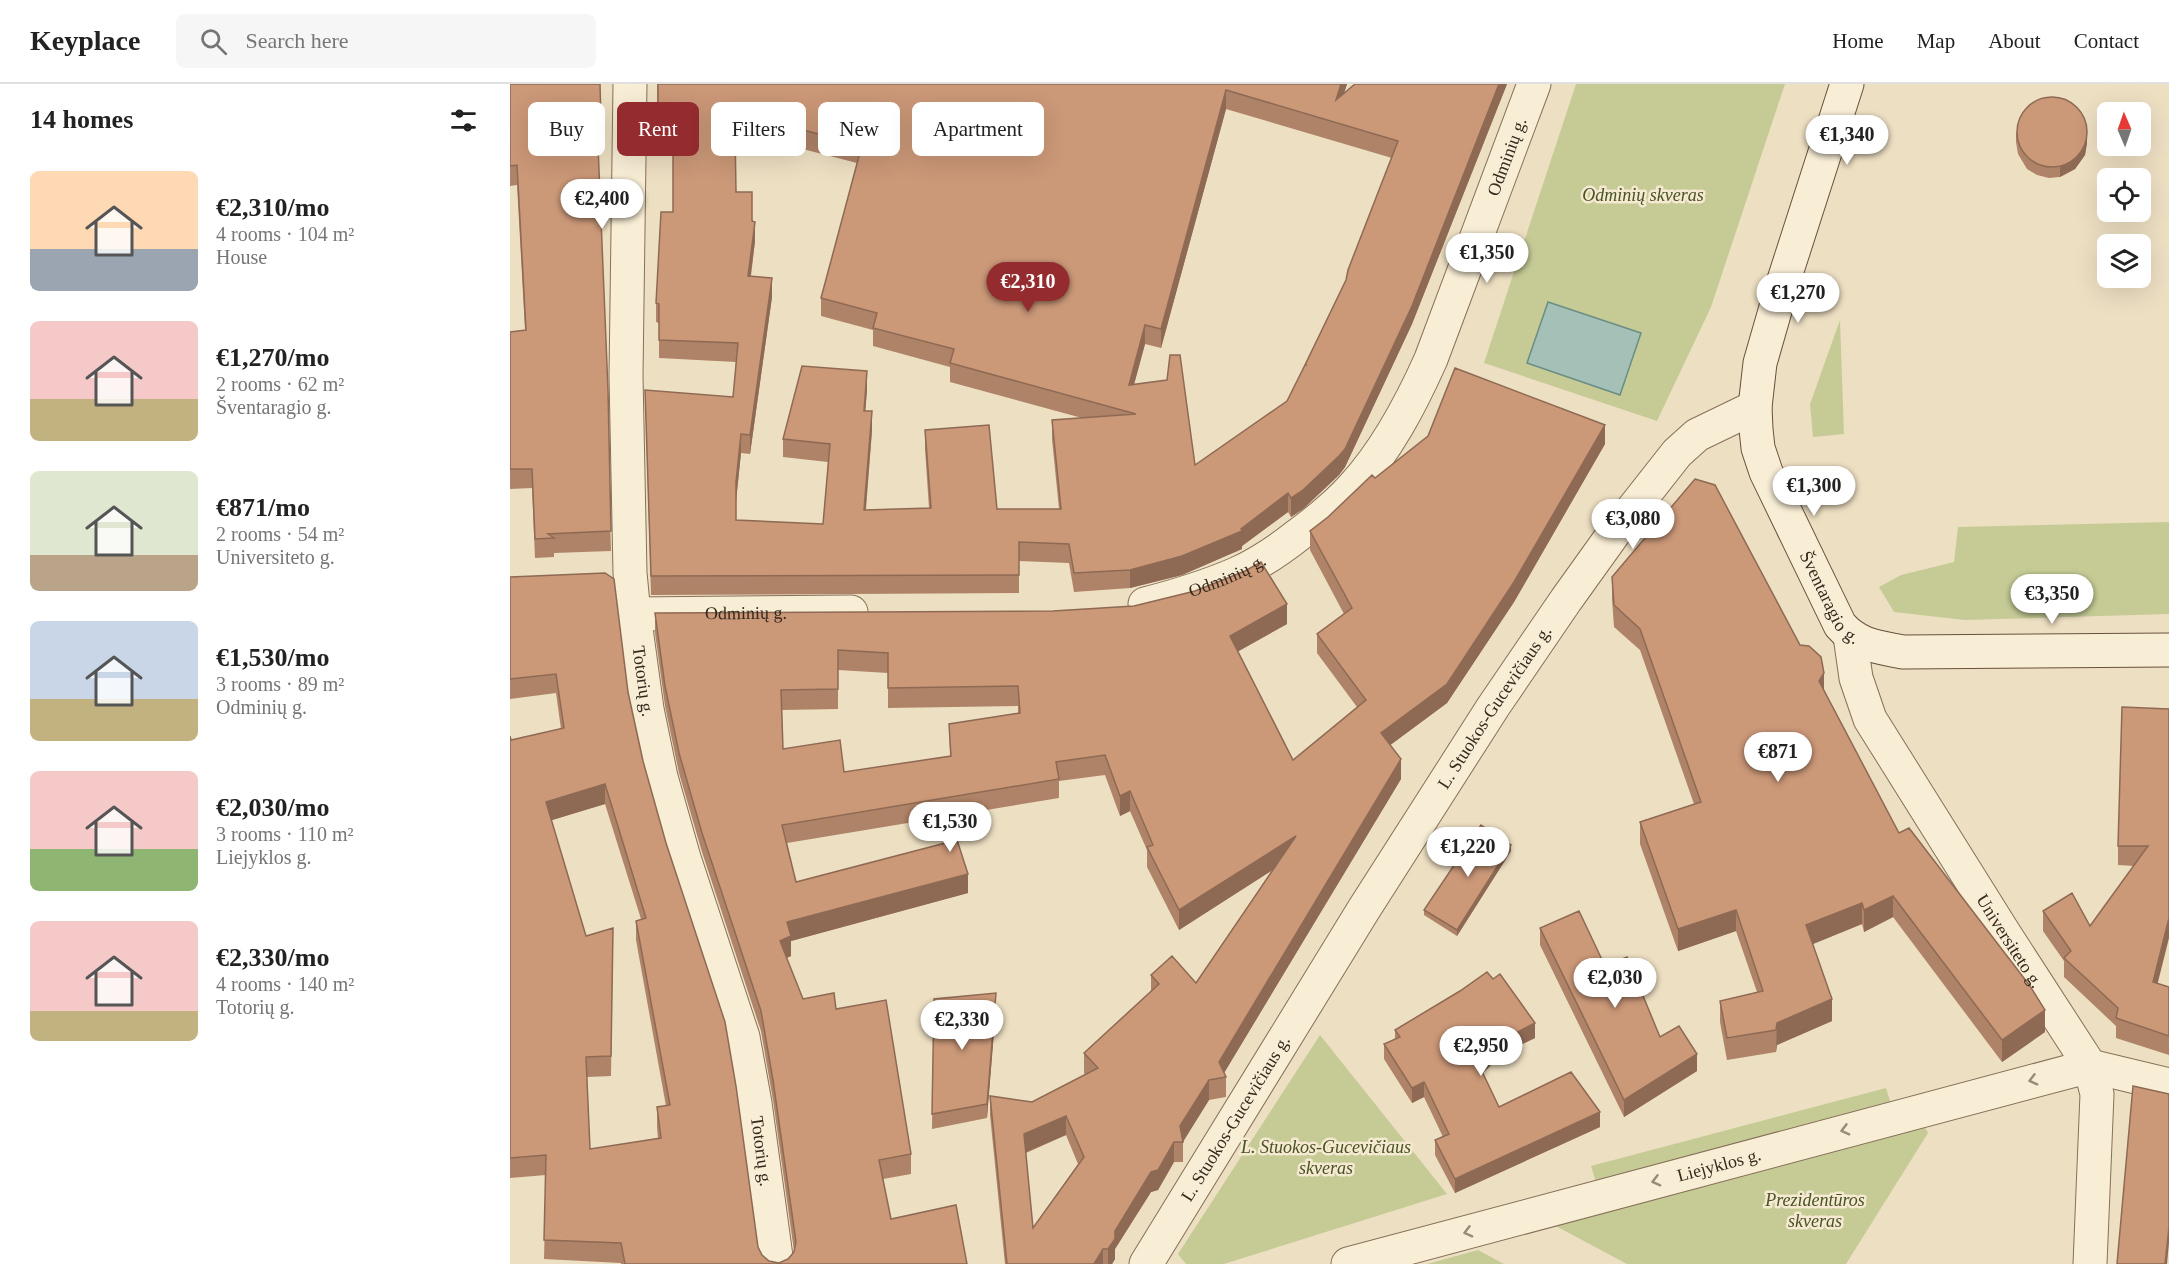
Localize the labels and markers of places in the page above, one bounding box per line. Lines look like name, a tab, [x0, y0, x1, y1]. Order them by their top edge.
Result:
pin: €1,340	[1798, 115, 1896, 166]
pin: €2,400	[553, 179, 651, 230]
pin: €1,350	[1438, 233, 1536, 284]
pin: €2,310	[979, 262, 1077, 313]
pin: €1,270	[1749, 273, 1847, 324]
pin: €1,300	[1765, 466, 1863, 517]
pin: €3,080	[1584, 499, 1682, 550]
pin: €3,350	[2003, 574, 2101, 625]
pin: €871	[1742, 732, 1814, 783]
pin: €1,530	[901, 802, 999, 853]
pin: €1,220	[1419, 827, 1517, 878]
pin: €2,030	[1566, 958, 1664, 1009]
pin: €2,330	[913, 1000, 1011, 1051]
pin: €2,950	[1432, 1026, 1530, 1077]

